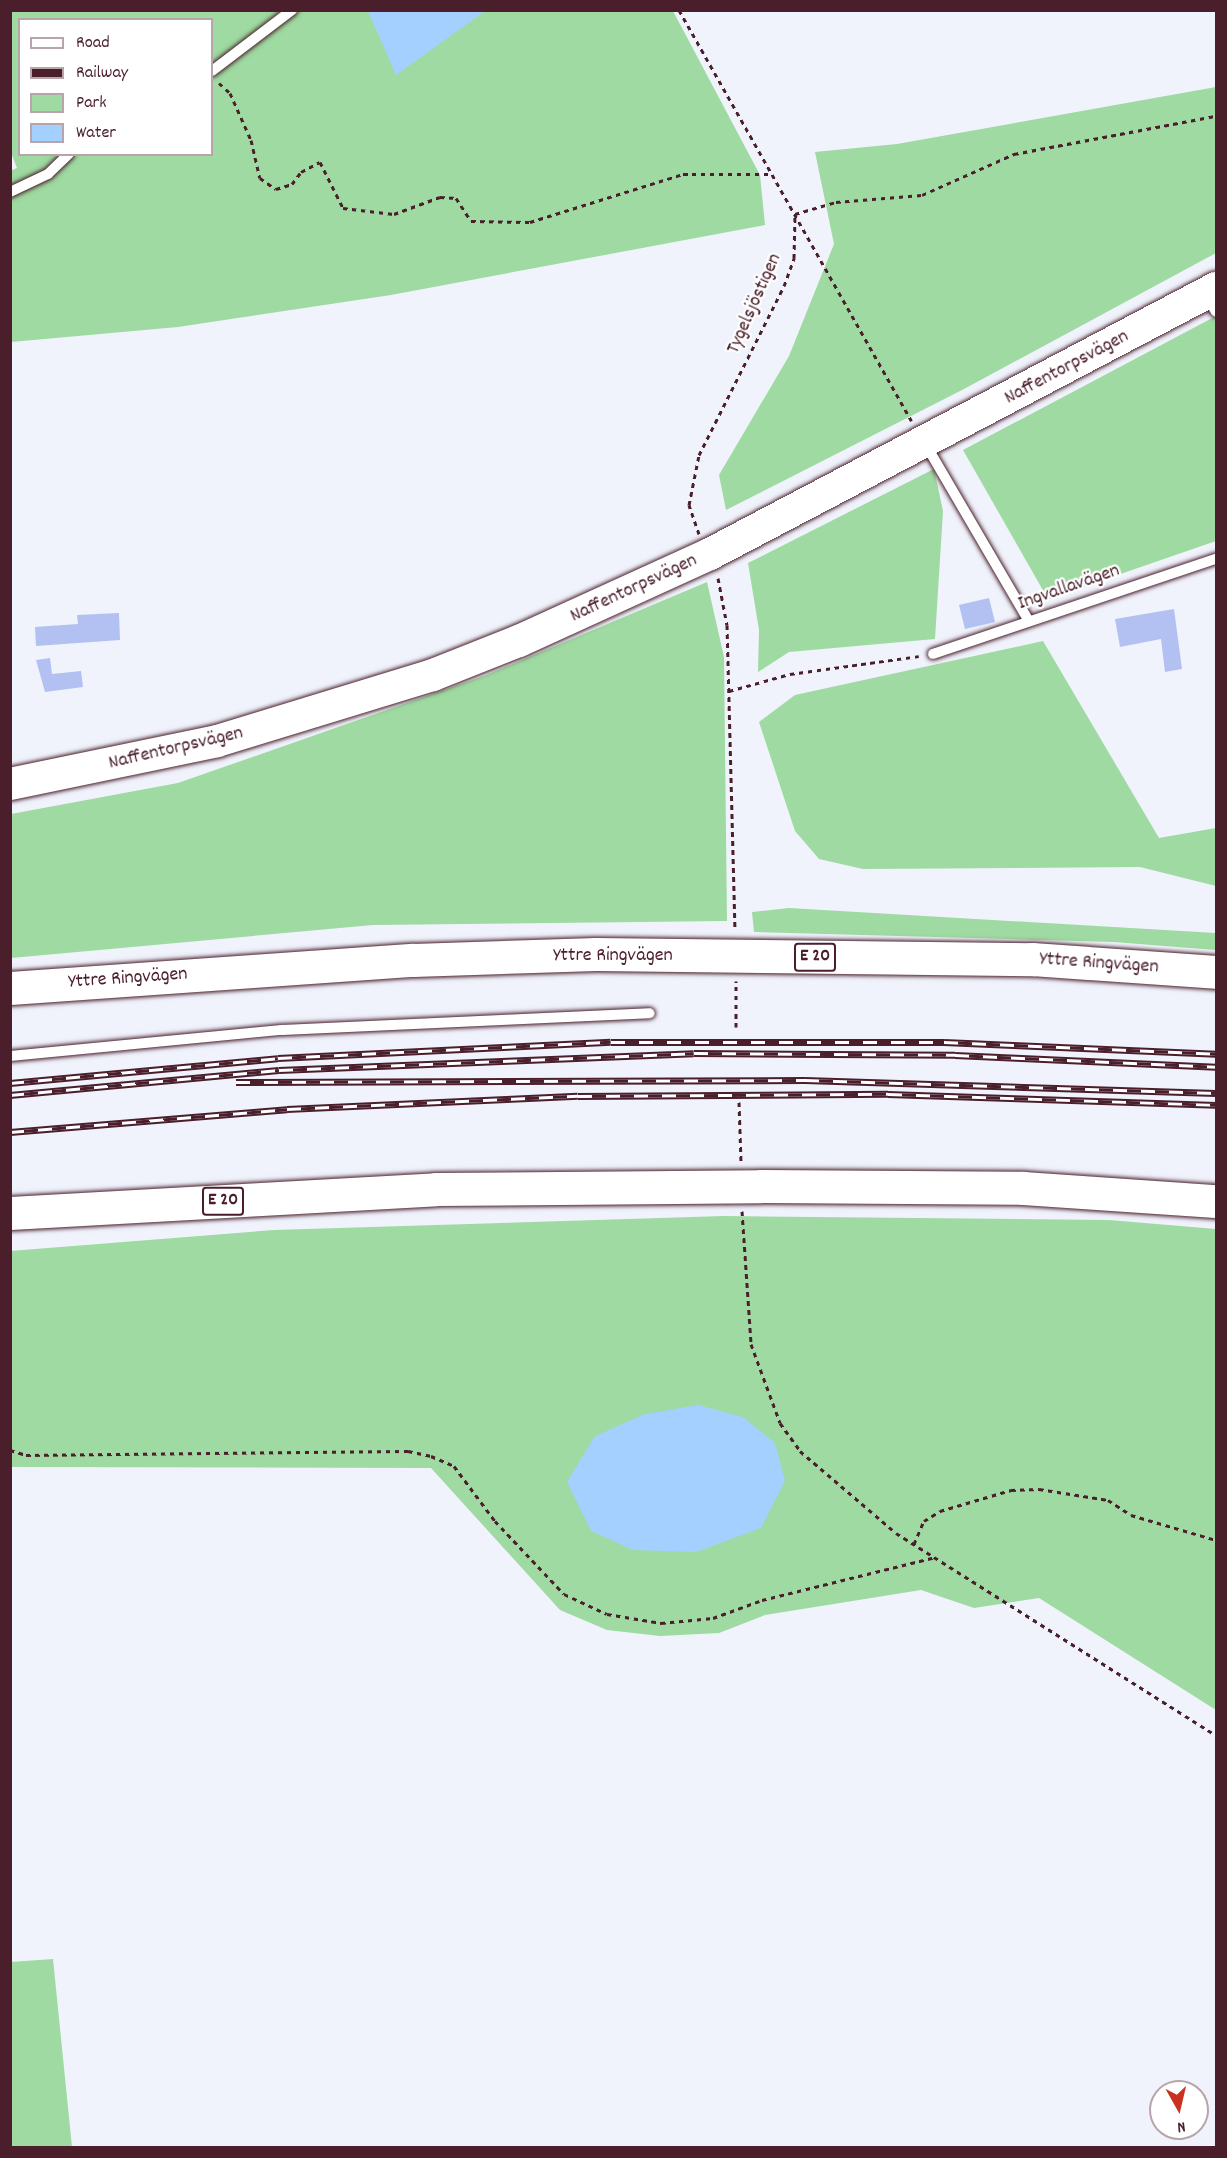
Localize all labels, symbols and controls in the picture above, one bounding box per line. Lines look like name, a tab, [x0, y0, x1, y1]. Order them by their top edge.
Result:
legend	[18, 18, 213, 156]
text: Road	[76, 31, 110, 56]
text: Railway	[76, 61, 128, 86]
text: Park	[76, 91, 107, 116]
text: Water	[76, 121, 116, 146]
street label: Tygelsjöstigen	[722, 250, 788, 358]
street label: Naffentorpsvägen	[1001, 325, 1133, 411]
street label: Naffentorpsvägen	[567, 549, 701, 629]
street label: Ingvallavägen	[1015, 559, 1123, 617]
street label: Naffentorpsvägen	[106, 722, 246, 776]
road number: E 20	[794, 942, 836, 972]
street label: Yttre Ringvägen	[553, 944, 673, 968]
street label: Yttre Ringvägen	[1039, 948, 1159, 980]
street label: Yttre Ringvägen	[68, 963, 188, 995]
road number: E 20	[202, 1186, 244, 1216]
north arrow	[1149, 2080, 1209, 2140]
text: N	[1176, 2114, 1187, 2138]

